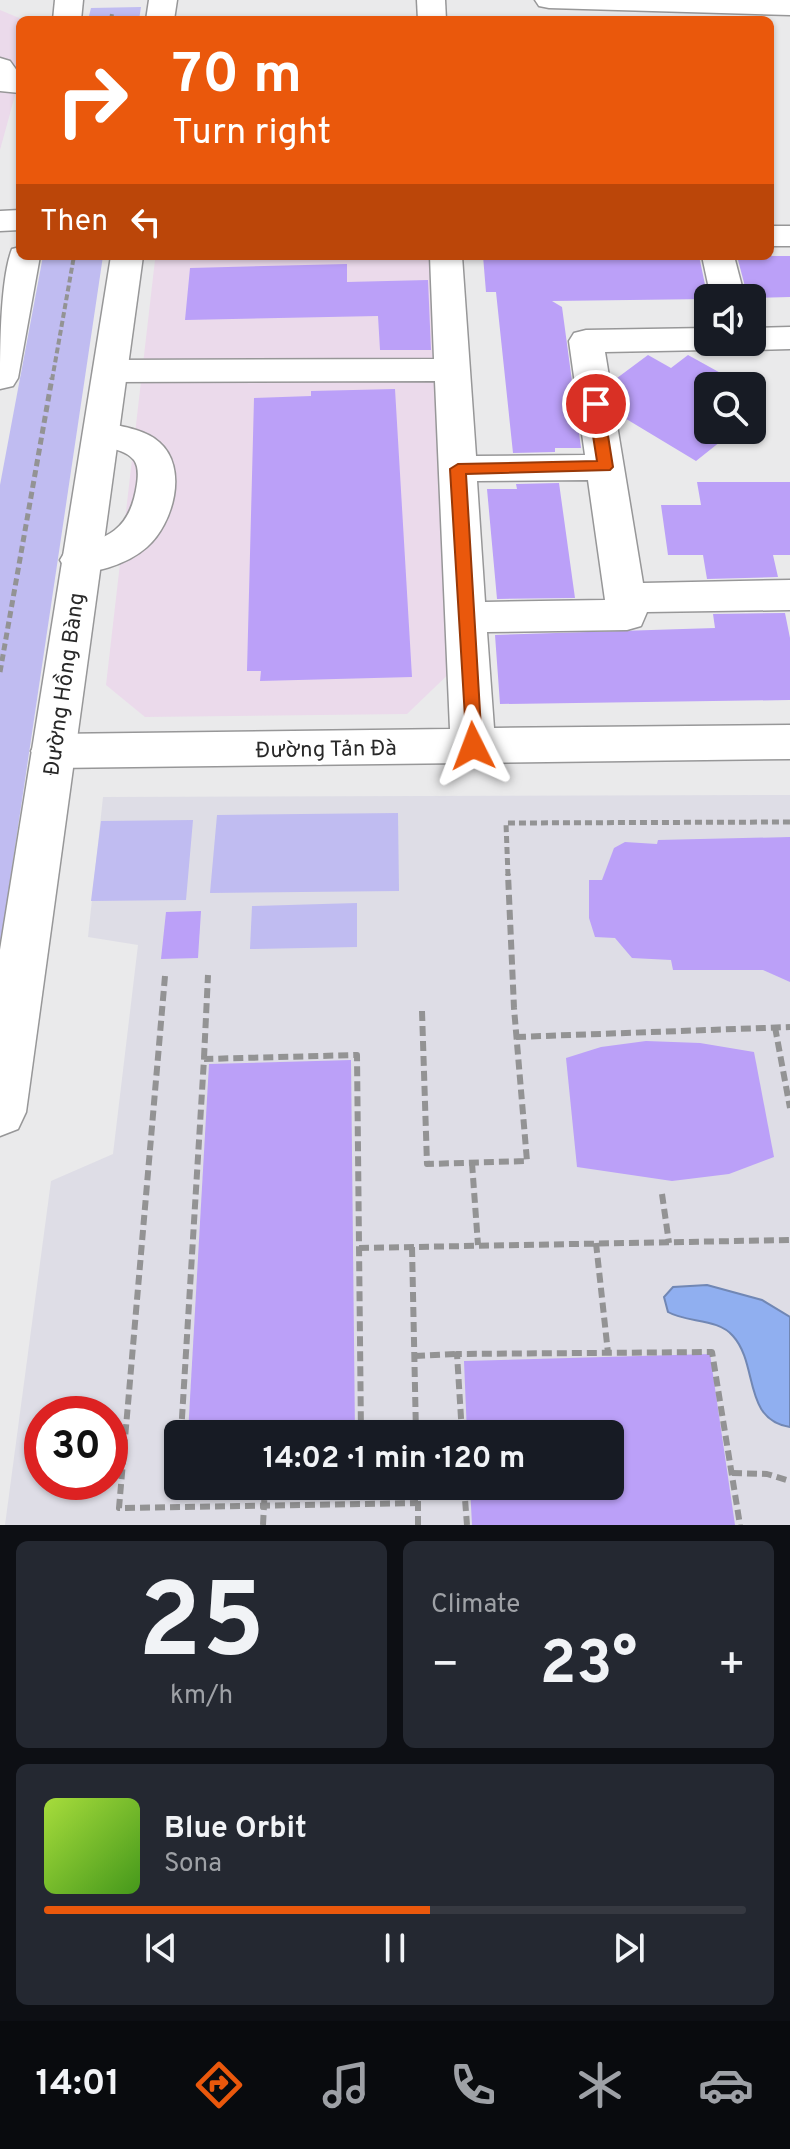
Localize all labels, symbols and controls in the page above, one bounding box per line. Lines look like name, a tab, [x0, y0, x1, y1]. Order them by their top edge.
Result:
text: 70 m	[172, 42, 302, 112]
icon: right	[40, 48, 144, 152]
text: Turn right	[172, 111, 331, 157]
icon: left	[124, 200, 168, 244]
text: Then	[40, 204, 108, 241]
map controls	[694, 284, 766, 444]
button: sound	[694, 284, 766, 356]
pin	[562, 370, 630, 438]
button: search	[694, 372, 766, 444]
icon: arrive	[574, 382, 618, 426]
street label: Đường Hồng Bàng	[37, 591, 92, 778]
position arrow	[431, 704, 515, 788]
street label: Đường Tản Đà	[255, 736, 397, 765]
speed limit sign: 30	[24, 1396, 128, 1500]
text: 14:02 · 1 min · 120 m	[263, 1441, 525, 1478]
text: 25	[138, 1562, 265, 1694]
text: Climate	[431, 1589, 520, 1622]
text: 23°	[540, 1629, 637, 1705]
text: −	[431, 1639, 459, 1695]
text: +	[718, 1639, 746, 1695]
text: km/h	[170, 1680, 233, 1713]
text: Blue Orbit	[164, 1811, 307, 1848]
text: Sona	[164, 1848, 222, 1881]
icon: previous	[139, 1926, 183, 1970]
icon: pause	[373, 1926, 417, 1970]
icon: next	[607, 1926, 651, 1970]
icon: directions	[191, 2057, 247, 2113]
icon: music	[318, 2057, 374, 2113]
icon: phone	[445, 2057, 501, 2113]
icon: climate	[572, 2057, 628, 2113]
icon: car	[698, 2057, 754, 2113]
text: 14:01	[35, 2062, 120, 2108]

